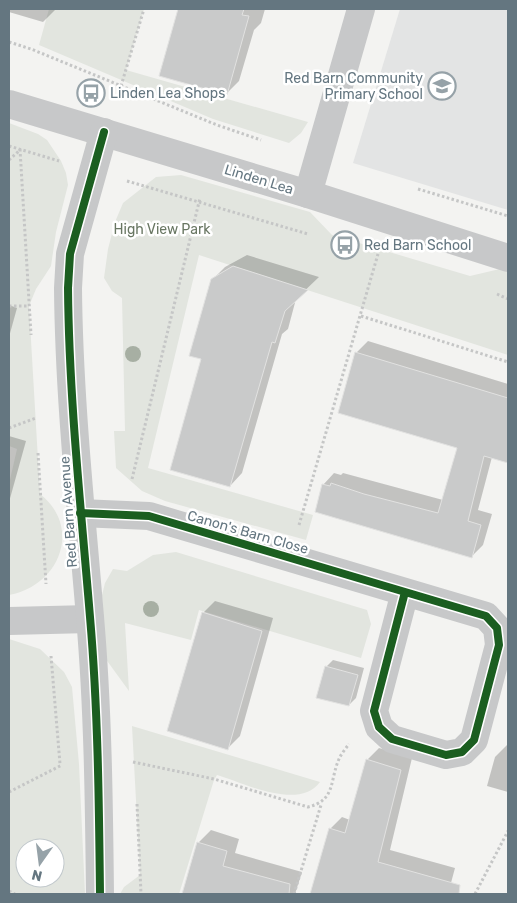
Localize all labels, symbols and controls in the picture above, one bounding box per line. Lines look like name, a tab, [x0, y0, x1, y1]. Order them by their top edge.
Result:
place label: Red Barn Community Primary School	[284, 70, 423, 103]
school or university icon: Red Barn Community Primary School	[427, 71, 457, 101]
bus stop icon: Linden Lea Shops	[76, 78, 106, 108]
place label: Linden Lea Shops	[110, 85, 225, 102]
street label: Linden Lea	[222, 161, 295, 198]
park label: High View Park	[114, 221, 211, 238]
bus stop icon: Red Barn School	[330, 230, 360, 260]
place label: Red Barn School	[364, 237, 471, 254]
street label: Red Barn Avenue	[56, 456, 81, 568]
street label: Canon's Barn Close	[185, 507, 310, 558]
north arrow	[15, 838, 65, 888]
text: N	[30, 866, 44, 885]

